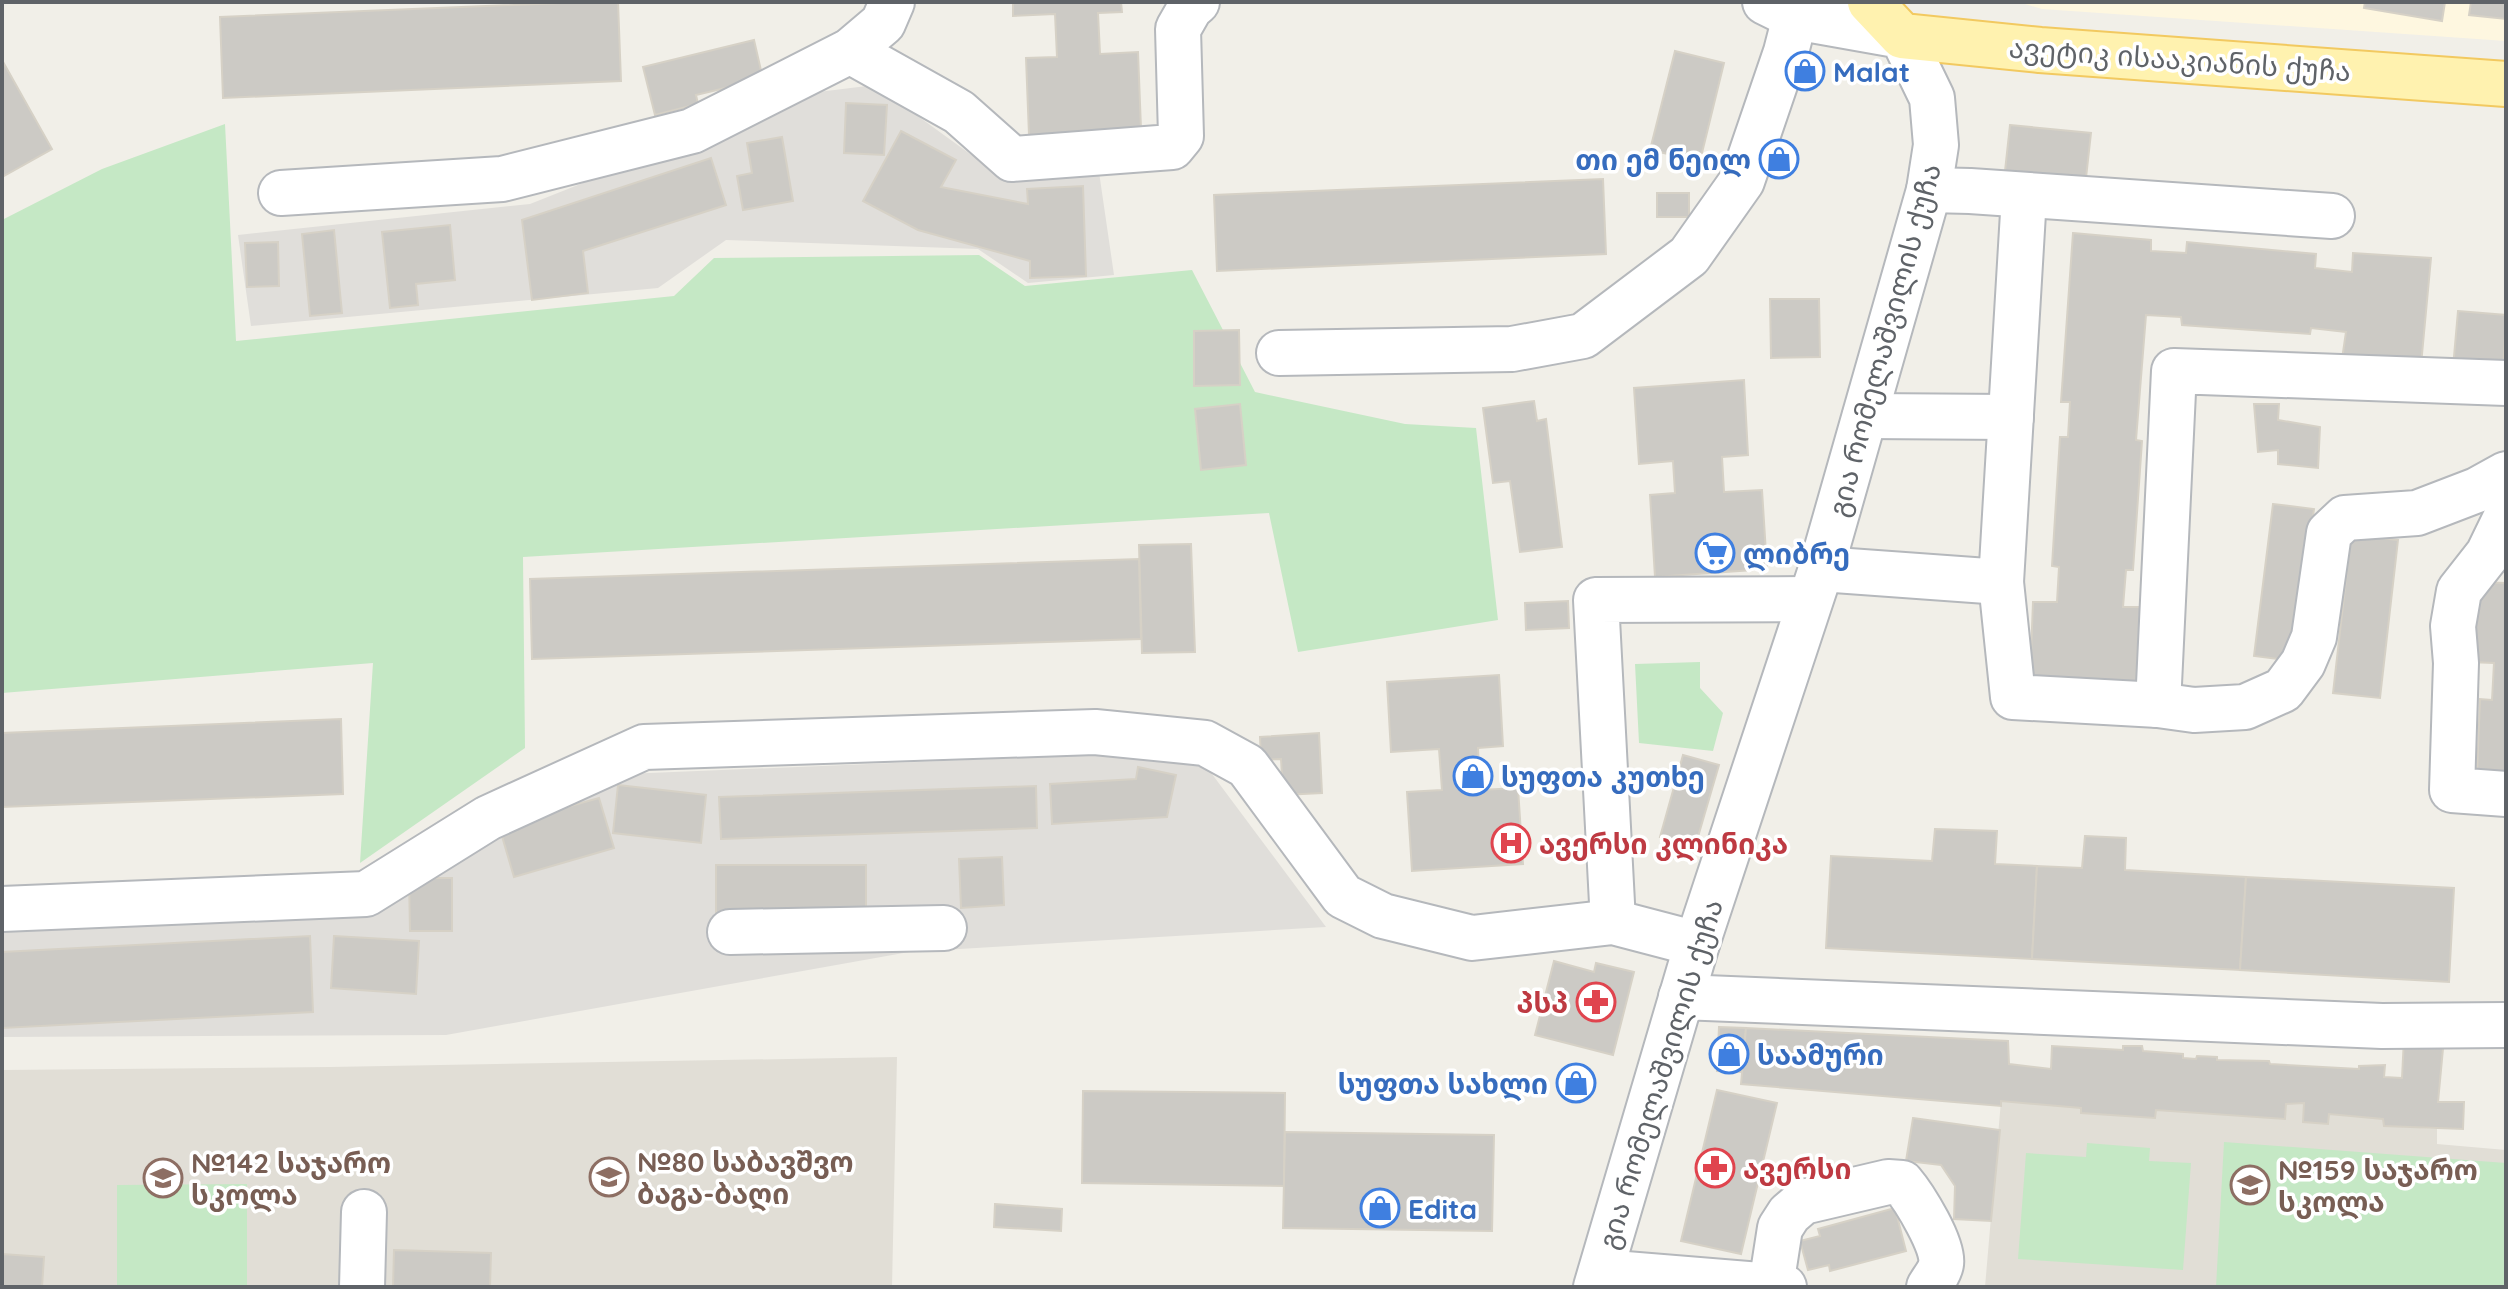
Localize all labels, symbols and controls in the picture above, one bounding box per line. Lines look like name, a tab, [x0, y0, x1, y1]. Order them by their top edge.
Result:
street label: ავეტიკ ისააკიანის ქუჩა	[2008, 30, 2352, 88]
shop icon: Malat	[1784, 50, 1826, 92]
place label: Malat	[1833, 54, 1910, 89]
shop icon: თი ემ ნეილ	[1758, 138, 1800, 180]
place label: თი ემ ნეილ	[1575, 142, 1751, 178]
street label: გია რომელაშვილის ქუჩა	[1820, 160, 1948, 520]
supermarket icon: ლიბრე	[1694, 532, 1736, 574]
place label: ლიბრე	[1743, 536, 1850, 572]
shop icon: სუფთა კუთხე	[1452, 755, 1494, 797]
place label: სუფთა კუთხე	[1501, 759, 1705, 794]
hospital icon: ავერსი კლინიკა	[1490, 822, 1532, 864]
place label: ავერსი კლინიკა	[1539, 826, 1788, 862]
street label: გია რომელაშვილის ქუჩა	[1590, 895, 1730, 1253]
pharmacy icon: პსპ	[1575, 981, 1617, 1023]
place label: პსპ	[1517, 985, 1568, 1020]
shop icon: საამური	[1708, 1033, 1750, 1075]
place label: საამური	[1757, 1037, 1884, 1072]
shop icon: სუფთა სახლი	[1555, 1062, 1597, 1104]
place label: სუფთა სახლი	[1338, 1066, 1548, 1102]
place label: №80 საბავშვო ბაგა-ბაღი	[637, 1144, 854, 1212]
place label: №142 საჯარო სკოლა	[191, 1145, 391, 1213]
pharmacy icon: ავერსი	[1694, 1147, 1736, 1189]
place label: ავერსი	[1743, 1151, 1851, 1186]
place label: №159 საჯარო სკოლა	[2278, 1152, 2478, 1220]
school or university icon: №80 საბავშვო ბაგა-ბაღი	[588, 1156, 630, 1198]
school or university icon: №142 საჯარო სკოლა	[142, 1157, 184, 1199]
school or university icon: №159 საჯარო სკოლა	[2229, 1164, 2271, 1206]
shop icon: Edita	[1359, 1187, 1401, 1229]
place label: Edita	[1408, 1191, 1477, 1226]

